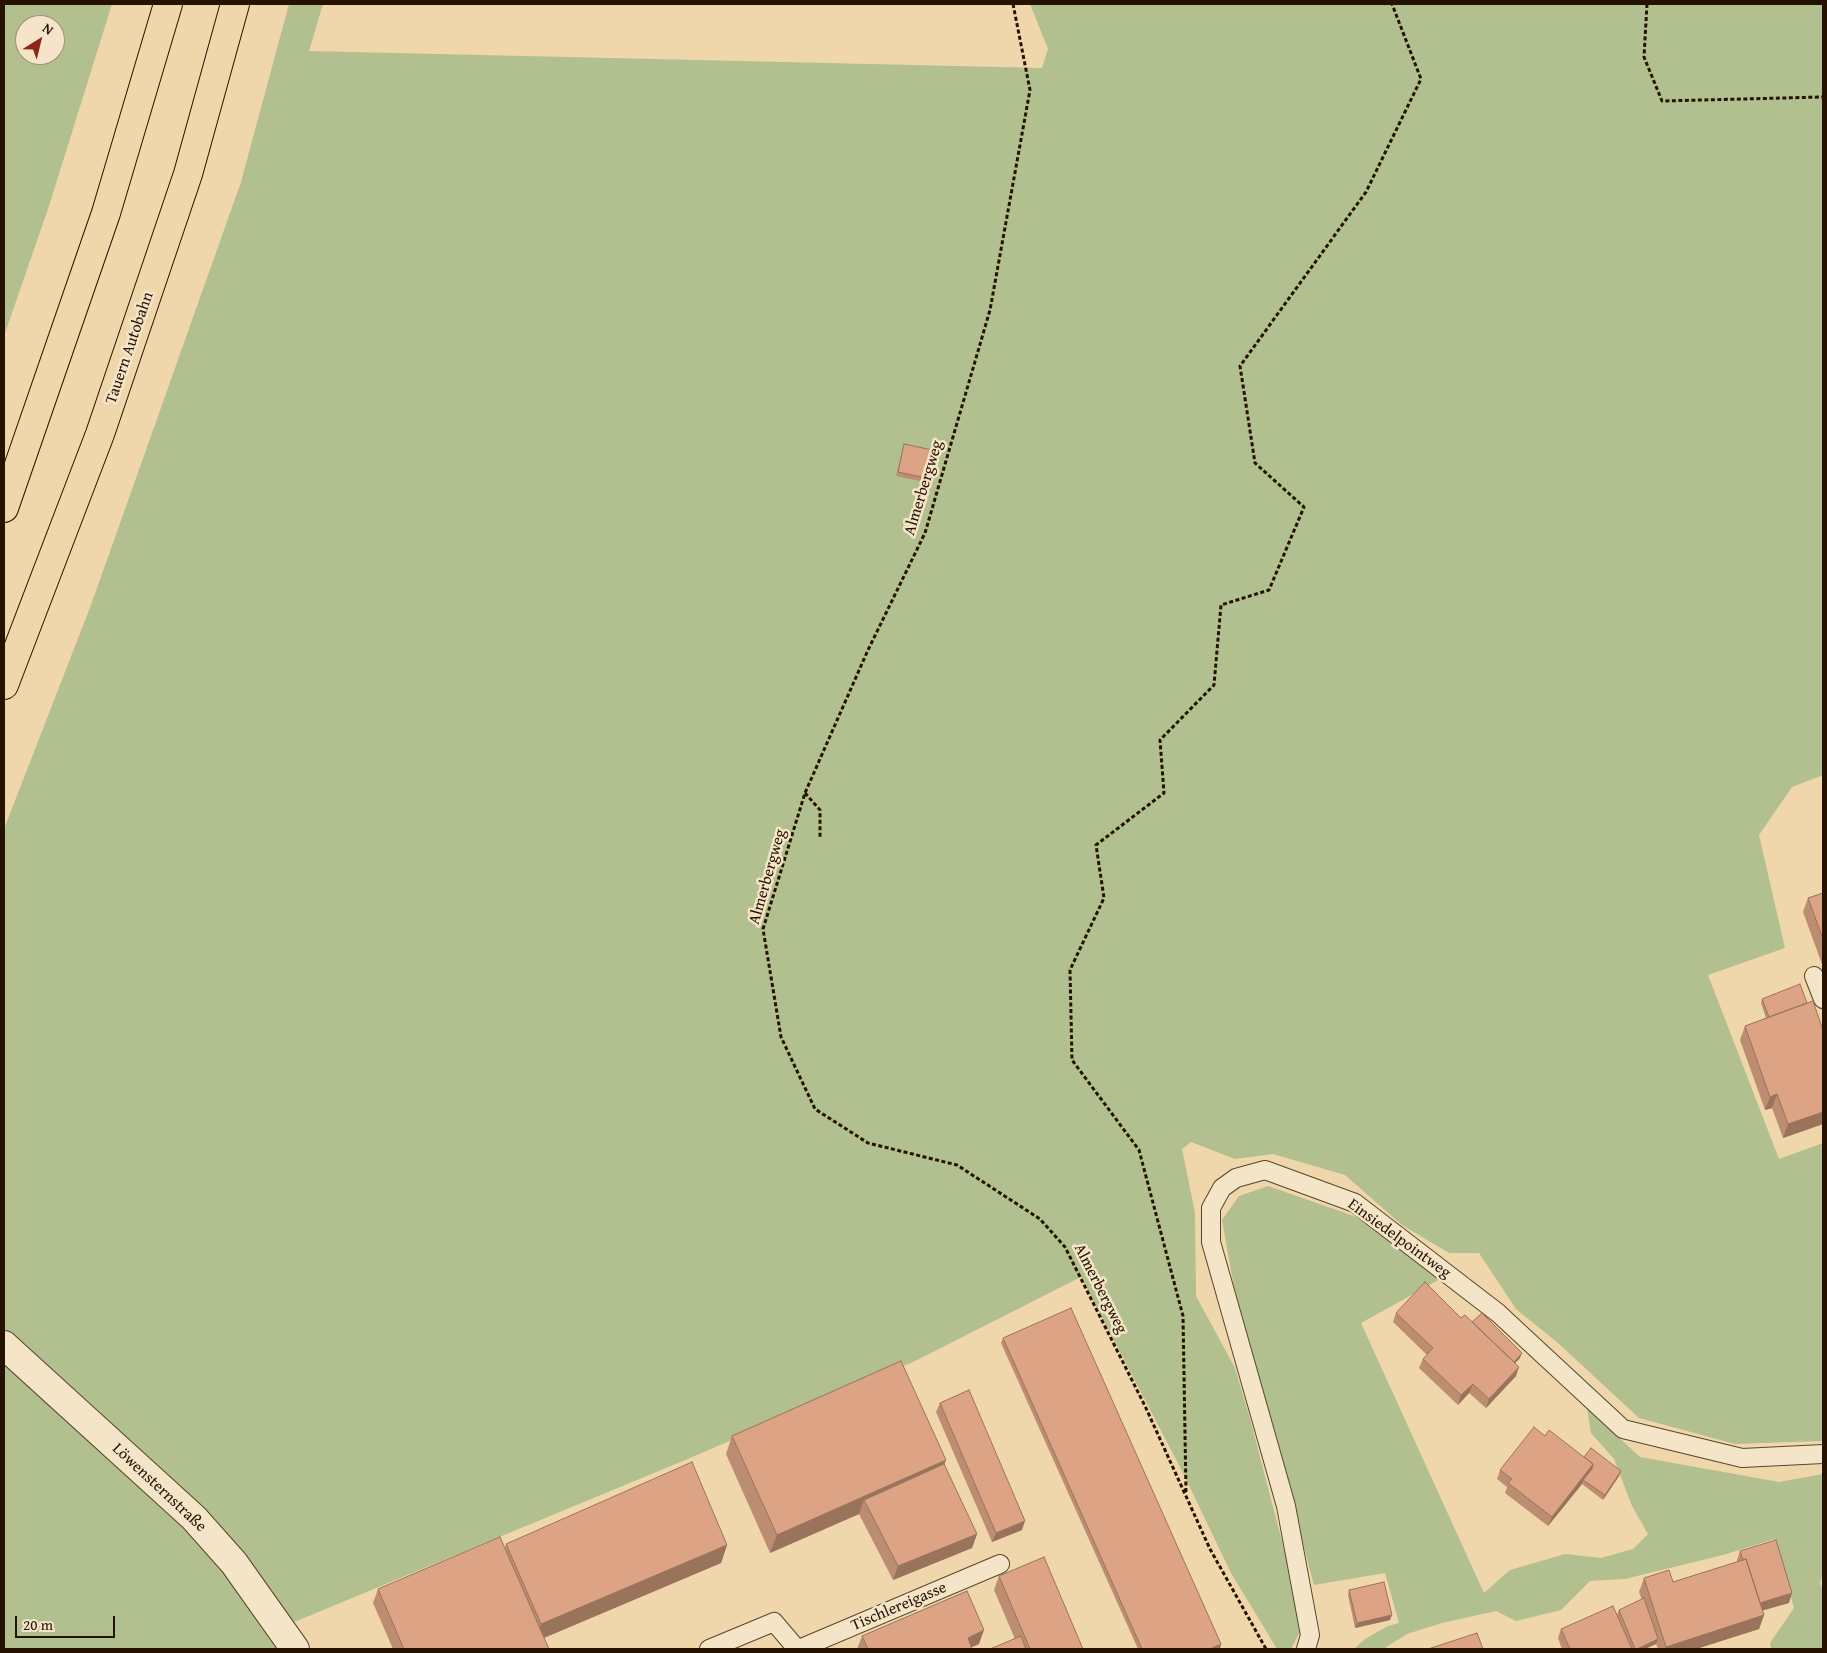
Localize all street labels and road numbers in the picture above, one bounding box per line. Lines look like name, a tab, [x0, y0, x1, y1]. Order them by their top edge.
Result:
street label: Tauern Autobahn	[102, 289, 158, 407]
street label: Almerbergweg	[900, 438, 948, 538]
street label: Almerbergweg	[745, 827, 791, 927]
street label: Einsiedelpointweg	[1344, 1195, 1454, 1283]
street label: Almerbergweg	[1069, 1241, 1131, 1337]
street label: Löwensternstraße	[108, 1440, 210, 1536]
street label: Tischlereigasse	[848, 1578, 950, 1636]

